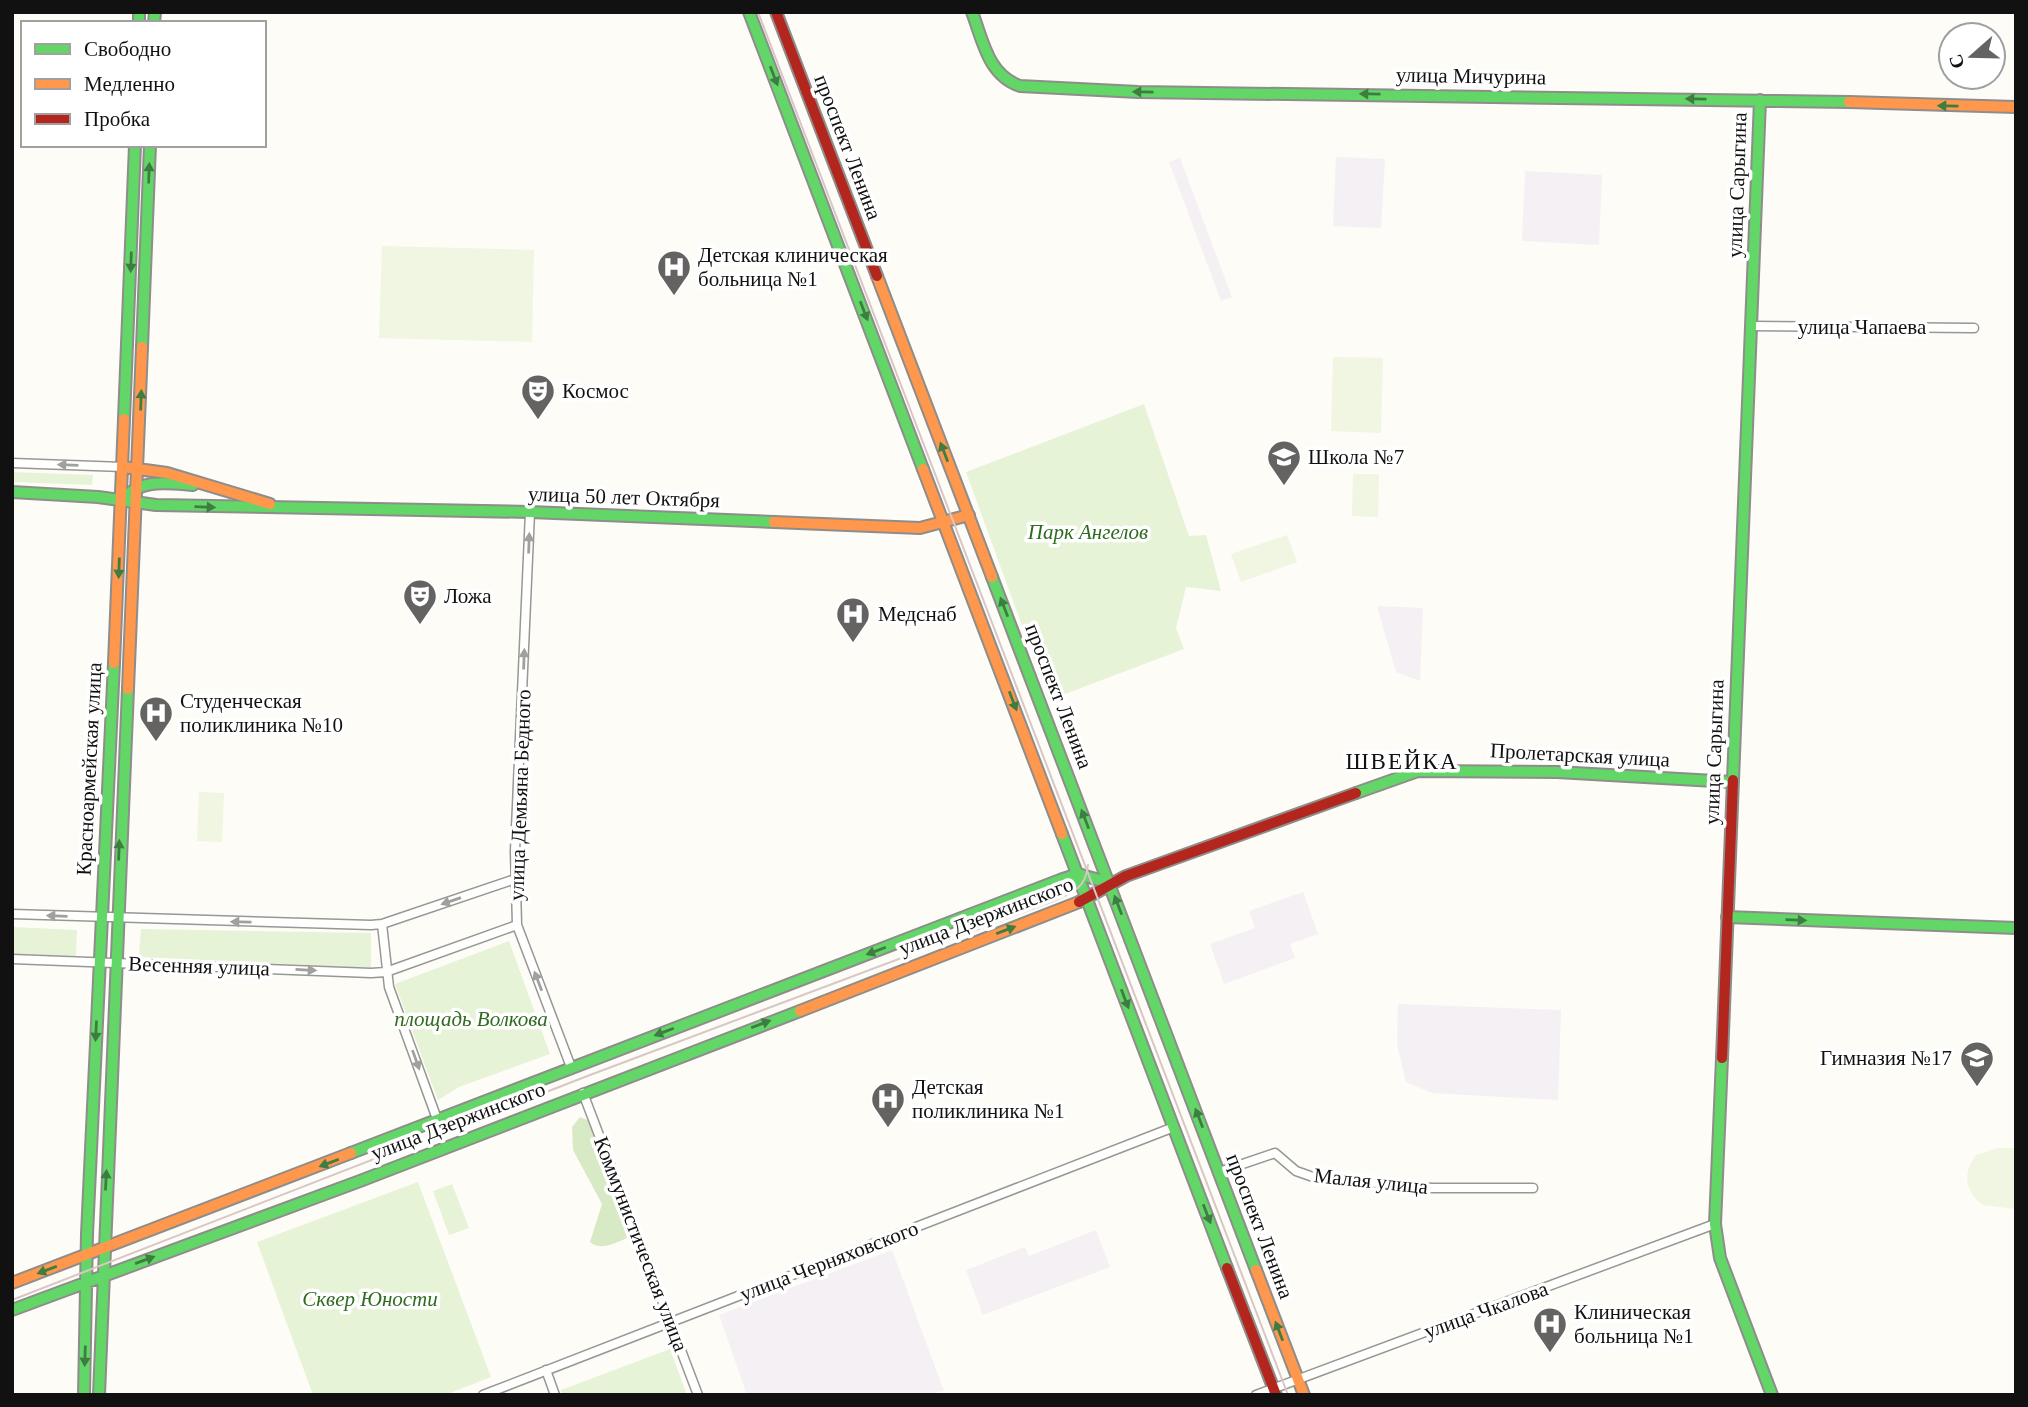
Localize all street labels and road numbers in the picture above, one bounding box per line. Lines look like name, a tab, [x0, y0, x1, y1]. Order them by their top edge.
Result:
street label: улица Мичурина	[1396, 63, 1547, 89]
street label: проспект Ленина	[809, 71, 887, 224]
street label: улица Сарыгина	[1722, 111, 1752, 258]
street label: улица Чапаева	[1798, 315, 1927, 339]
street label: улица 50 лет Октября	[528, 482, 721, 512]
street label: проспект Ленина	[1020, 620, 1098, 773]
street label: Красноармейская улица	[71, 661, 107, 876]
street label: улица Сарыгина	[1699, 678, 1729, 825]
street label: улица Демьяна Бедного	[504, 689, 536, 901]
street label: Пролетарская улица	[1489, 738, 1671, 772]
street label: улица Дзержинского	[896, 872, 1076, 960]
street label: Весенняя улица	[128, 952, 271, 980]
street label: улица Дзержинского	[368, 1077, 548, 1165]
street label: Коммунистическая улица	[589, 1133, 693, 1355]
street label: проспект Ленина	[1221, 1150, 1299, 1303]
street label: Малая улица	[1313, 1163, 1430, 1199]
street label: улица Черняховского	[736, 1216, 922, 1306]
street label: улица Чкалова	[1421, 1276, 1552, 1344]

